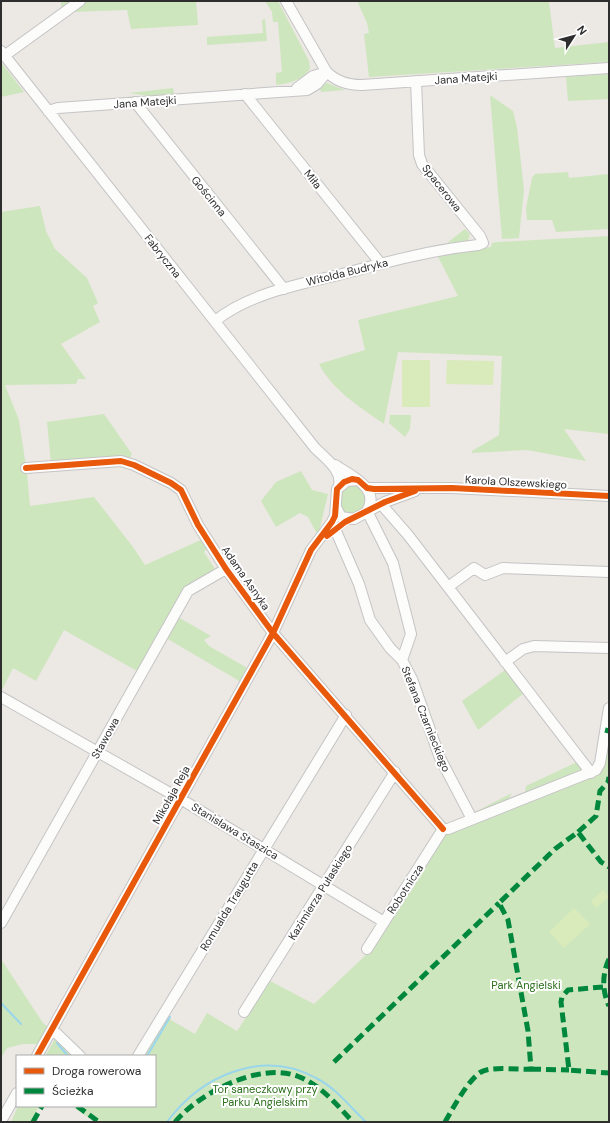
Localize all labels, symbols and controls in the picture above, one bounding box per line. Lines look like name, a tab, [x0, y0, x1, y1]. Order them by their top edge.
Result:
north arrow	[554, 16, 594, 56]
text: N	[574, 23, 590, 37]
street label: Jana Matejki	[434, 69, 498, 87]
street label: Jana Matejki	[113, 93, 177, 111]
street label: Spacerowa	[419, 162, 465, 214]
street label: Miła	[301, 167, 325, 191]
street label: Gościnna	[188, 173, 230, 219]
street label: Fabryczna	[142, 231, 184, 281]
street label: Witolda Budryka	[305, 255, 389, 289]
street label: Karola Olszewskiego	[465, 472, 567, 492]
street label: Adama Asnyka	[219, 543, 273, 613]
street label: Stefana Czarnieckiego	[398, 664, 454, 774]
street label: Stawowa	[88, 715, 122, 761]
street label: Mikołaja Reja	[149, 763, 193, 827]
street label: Stanisława Staszica	[189, 799, 281, 863]
street label: Kazimierza Pułaskiego	[285, 842, 355, 942]
street label: Romualda Traugutta	[197, 859, 261, 953]
street label: Robotnicza	[384, 861, 426, 917]
park label: Park Angielski	[491, 978, 561, 992]
legend	[16, 1055, 156, 1107]
text: Droga rowerowa	[52, 1063, 141, 1079]
park label: Tor saneczkowy przy Parku Angielskim	[212, 1082, 318, 1109]
text: Ścieżka	[52, 1083, 94, 1099]

